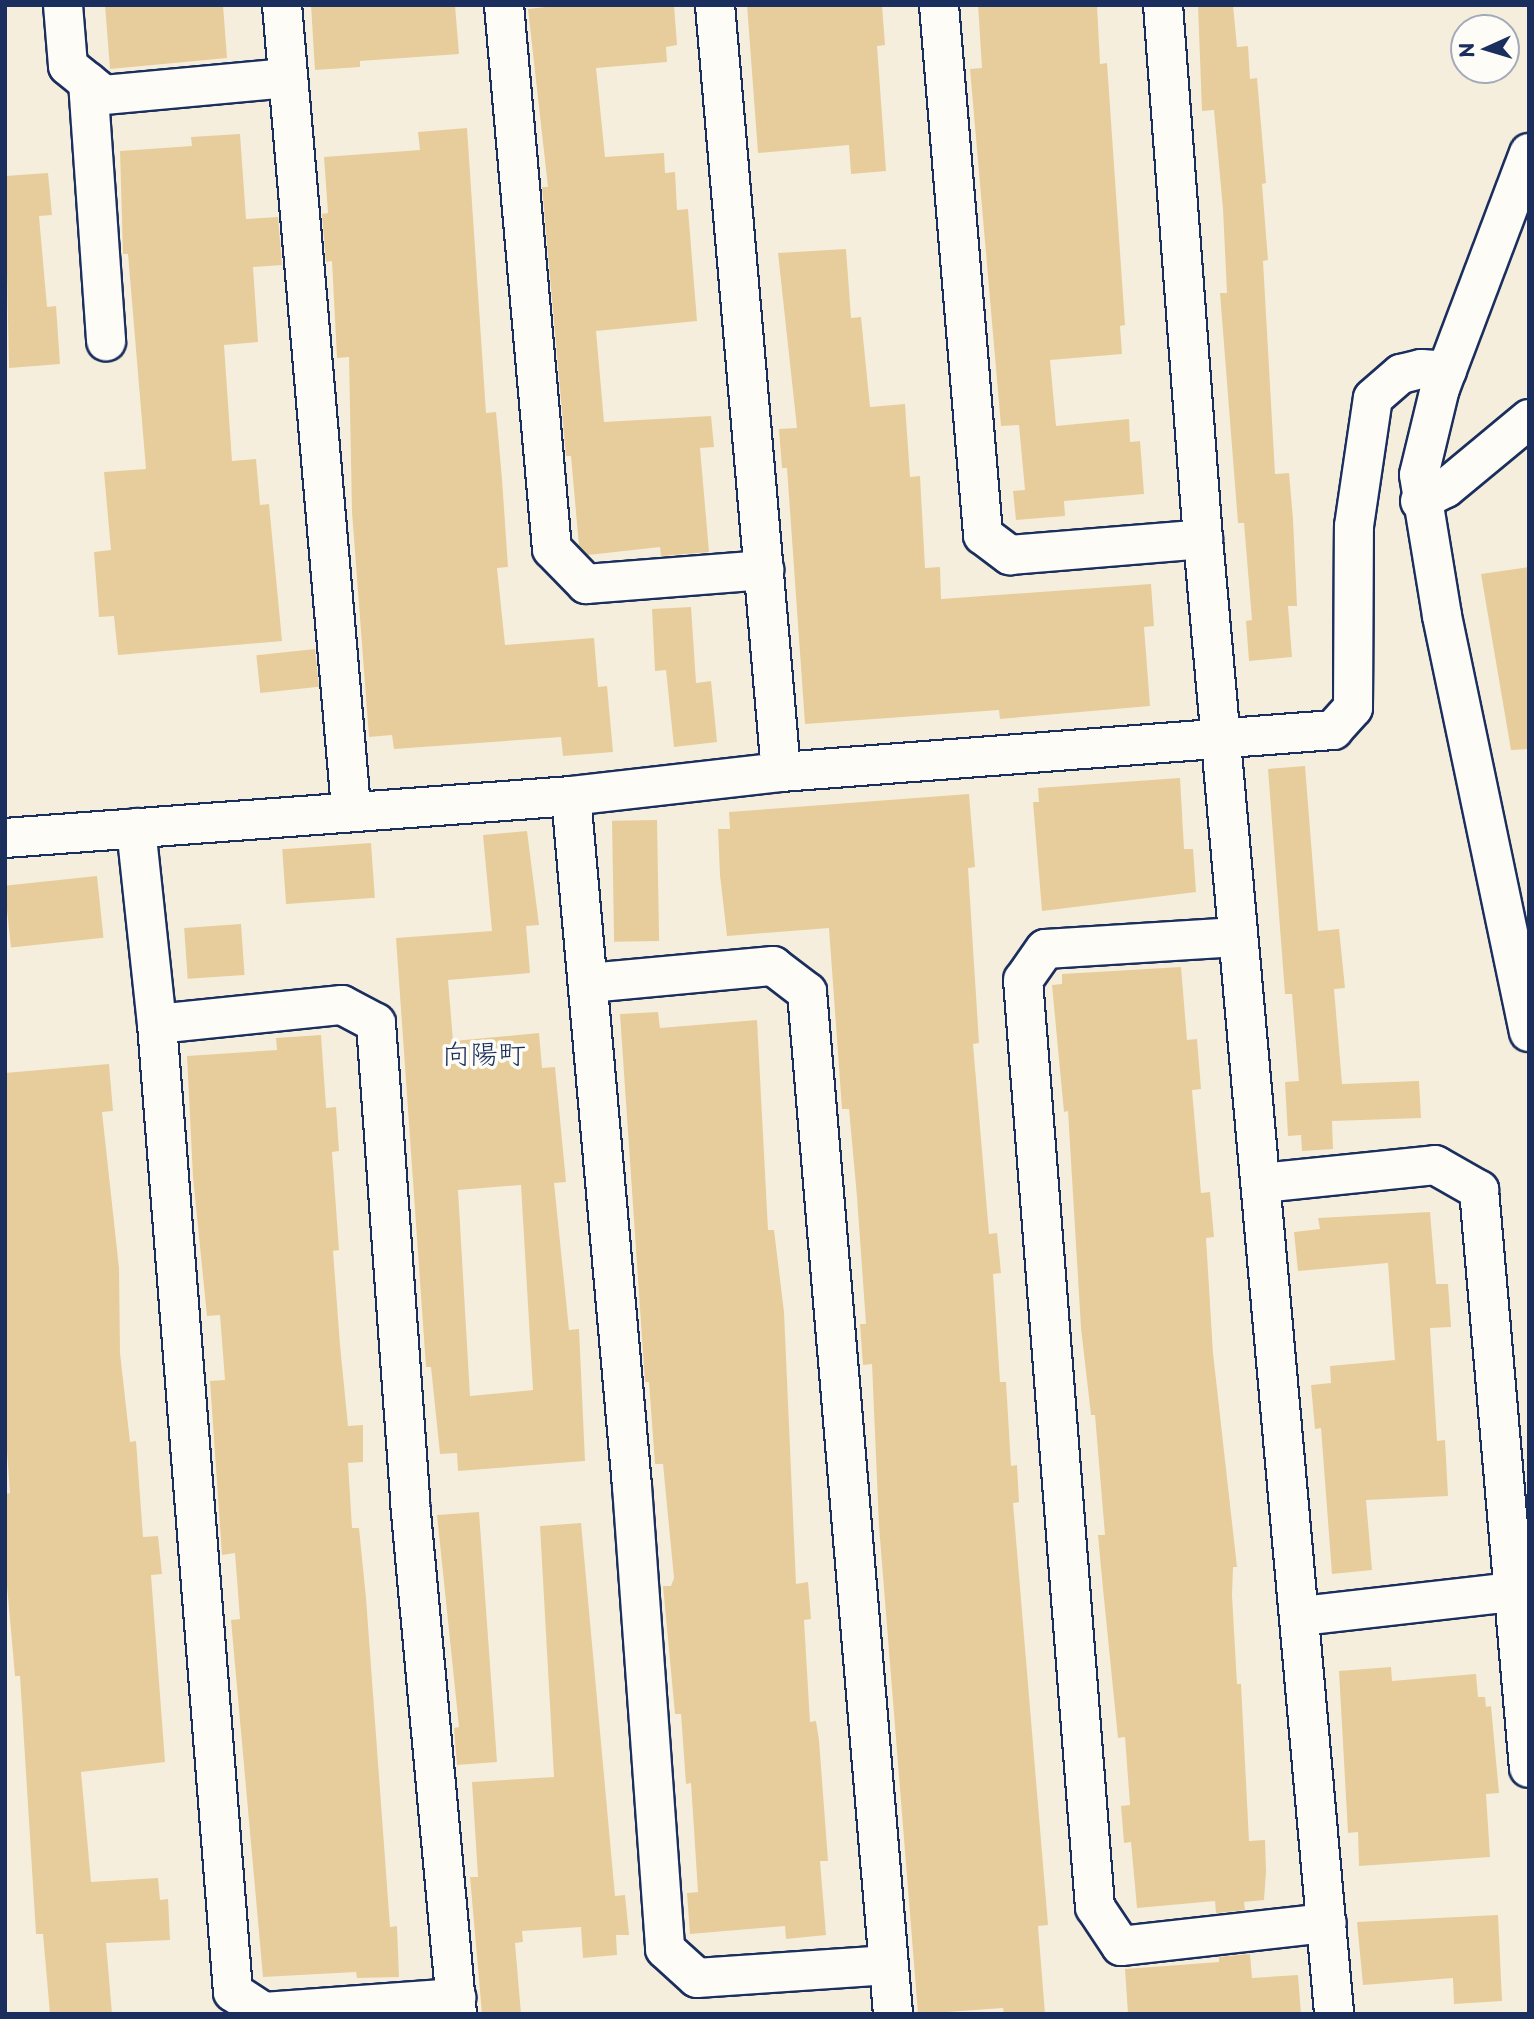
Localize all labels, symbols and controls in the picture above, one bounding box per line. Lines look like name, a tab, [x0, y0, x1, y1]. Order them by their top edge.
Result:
north arrow	[1450, 14, 1520, 84]
text: N	[1452, 42, 1481, 59]
district label: 向陽町	[442, 1036, 526, 1070]

